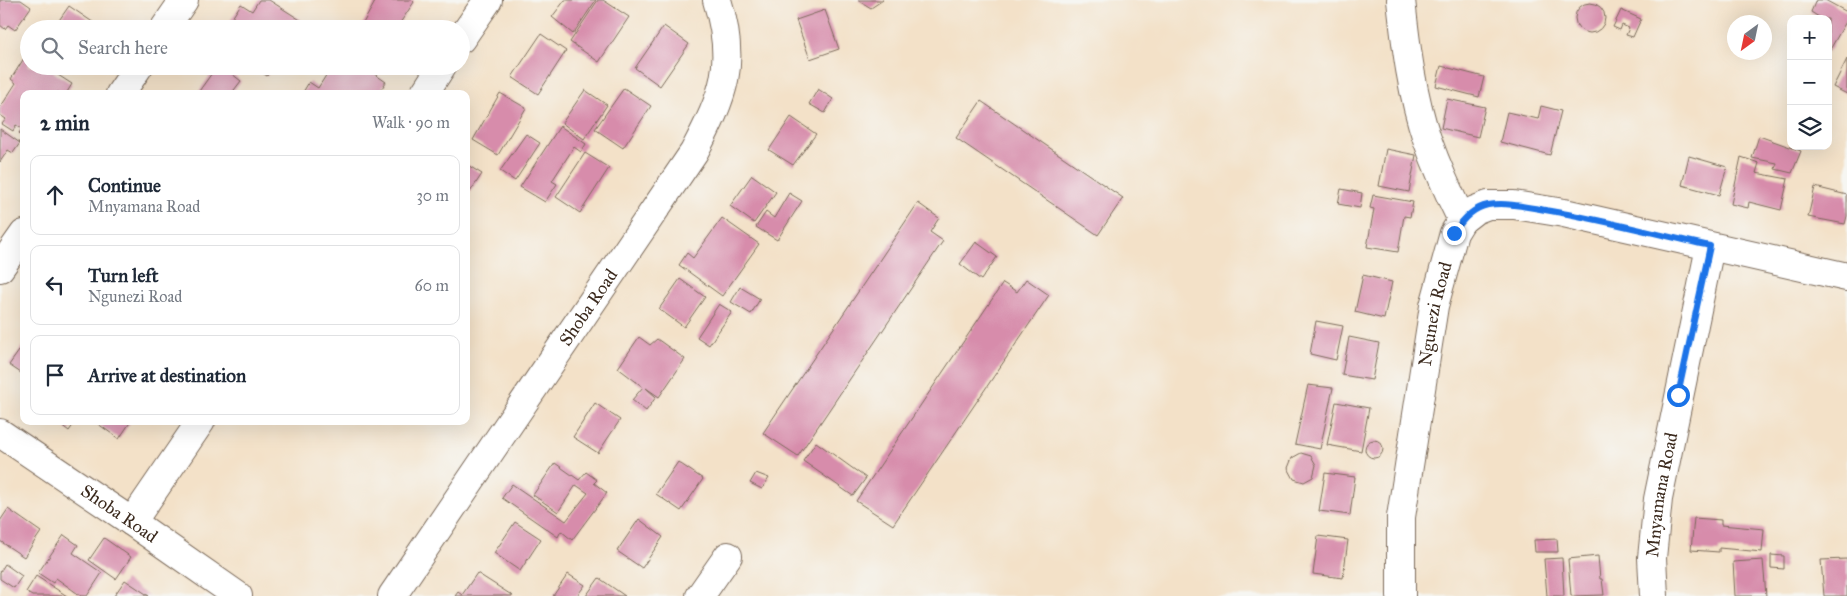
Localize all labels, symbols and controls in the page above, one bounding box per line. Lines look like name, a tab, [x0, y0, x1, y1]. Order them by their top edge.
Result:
north arrow	[1727, 15, 1772, 60]
map controls	[1787, 15, 1832, 150]
button: +	[1787, 15, 1832, 60]
search box	[20, 20, 470, 75]
icon: search	[38, 34, 66, 62]
text: Search here	[78, 36, 168, 59]
button: −	[1787, 60, 1832, 105]
button: layers	[1787, 105, 1832, 150]
text: 2 min	[40, 110, 90, 136]
text: Walk · 90 m	[372, 113, 450, 132]
text: Continue	[88, 174, 161, 197]
icon: ahead	[41, 181, 69, 209]
text: 30 m	[416, 186, 449, 205]
text: Mnyamana Road	[88, 197, 200, 216]
route end	[1443, 222, 1466, 245]
street label: Ngunezi Road	[1414, 259, 1457, 368]
text: Turn left	[88, 264, 158, 287]
street label: Shoba Road	[554, 265, 622, 350]
icon: left	[41, 271, 69, 299]
text: 60 m	[415, 276, 449, 295]
text: Ngunezi Road	[88, 287, 182, 306]
icon: arrive	[41, 361, 69, 389]
text: Arrive at destination	[88, 364, 246, 387]
route start	[1667, 384, 1690, 407]
street label: Mnyamana Road	[1641, 430, 1682, 558]
street label: Shoba Road	[77, 480, 162, 548]

